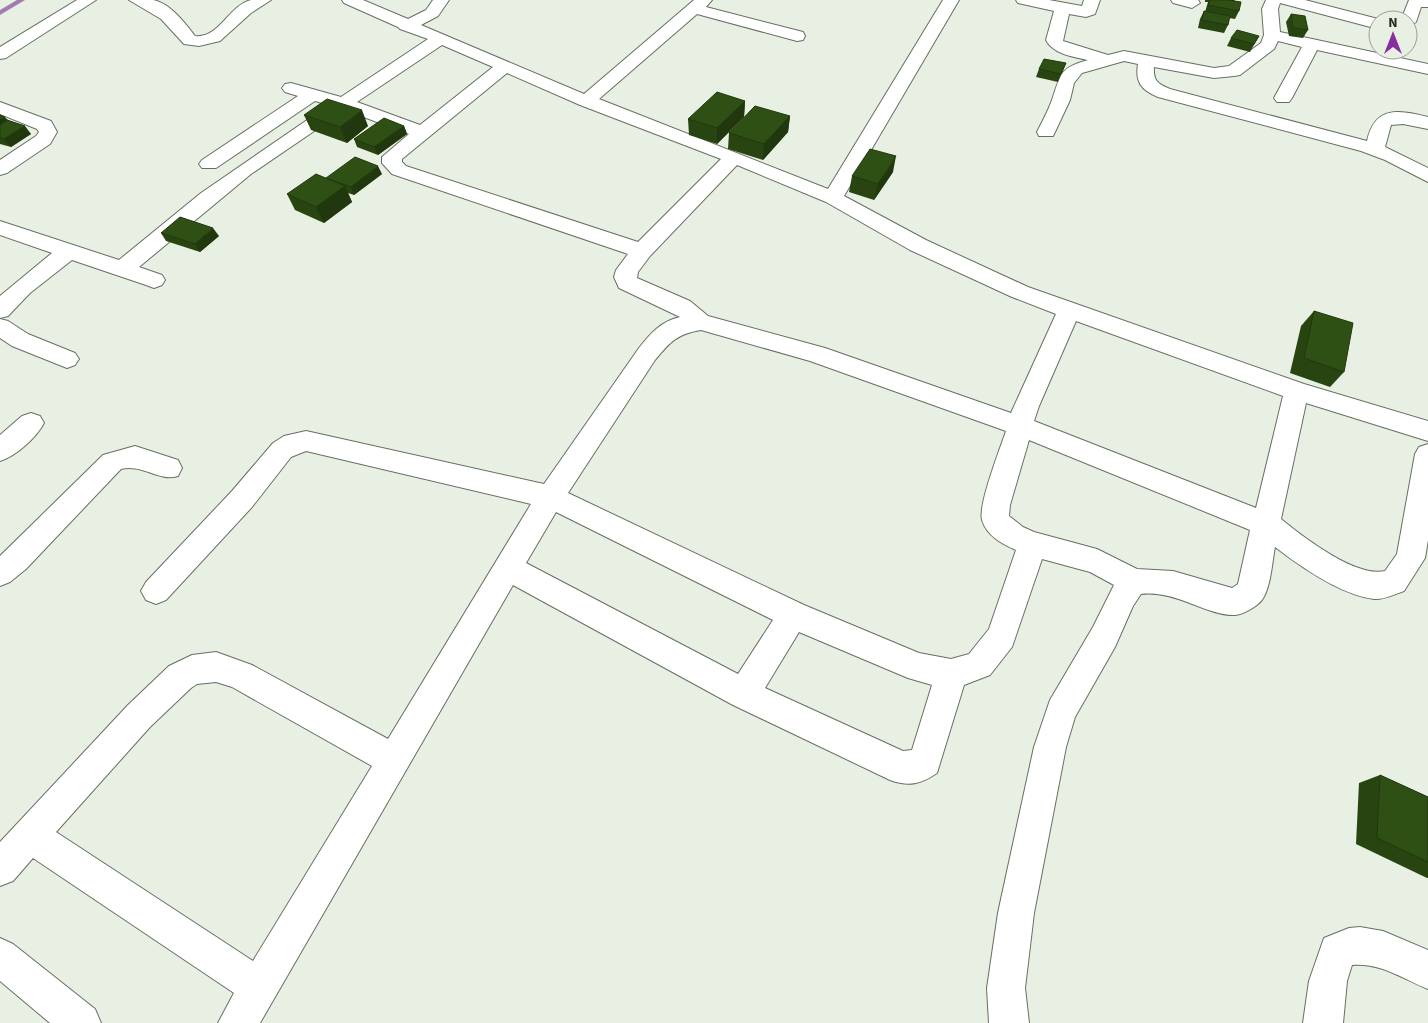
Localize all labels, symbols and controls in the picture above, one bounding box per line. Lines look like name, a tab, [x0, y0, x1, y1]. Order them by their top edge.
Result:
north arrow	[1368, 10, 1418, 60]
text: N	[1388, 13, 1398, 33]

